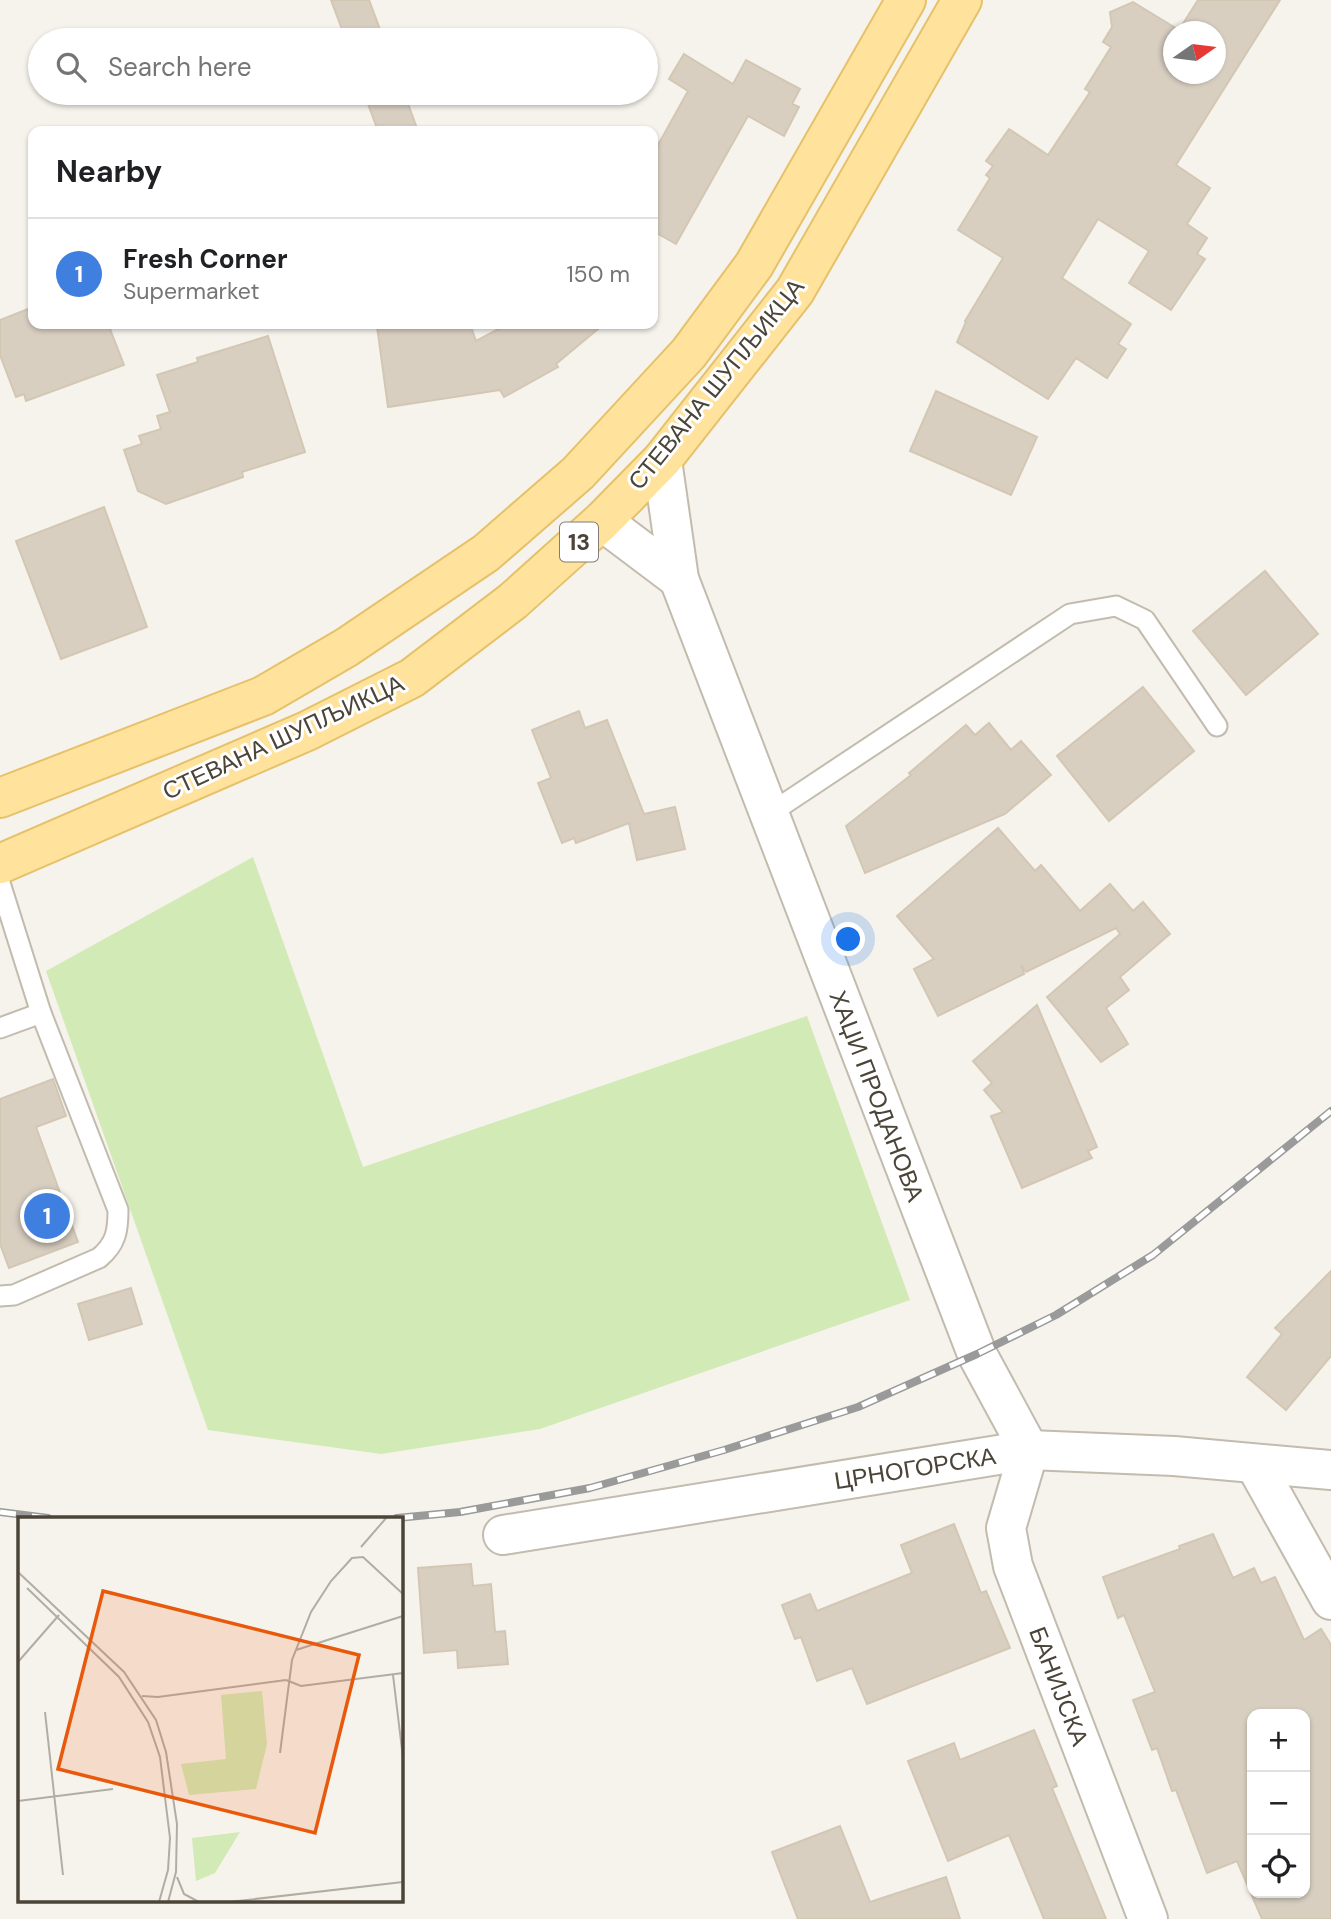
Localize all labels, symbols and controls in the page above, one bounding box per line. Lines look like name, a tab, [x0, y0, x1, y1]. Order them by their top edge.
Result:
north arrow	[1163, 21, 1226, 84]
search box	[28, 28, 658, 105]
icon: search	[52, 48, 90, 86]
text: Search here	[108, 50, 251, 84]
text: Nearby	[56, 152, 162, 191]
text: Fresh Corner	[123, 242, 288, 276]
text: 1	[75, 259, 83, 289]
text: 150 m	[566, 259, 630, 289]
street label: СТЕВАНА ШУПЉИКЦА	[621, 272, 811, 496]
text: Supermarket	[123, 276, 259, 306]
road number: 13	[560, 522, 598, 562]
street label: СТЕВАНА ШУПЉИКЦА	[157, 667, 409, 807]
your location	[831, 922, 865, 956]
street label: ХАЏИ ПРОДАНОВА	[823, 986, 931, 1206]
pin: 1	[24, 1190, 70, 1242]
street label: ЦРНОГОРСКА	[832, 1440, 998, 1496]
inset map	[18, 1517, 402, 1902]
street label: БАНИЈСКА	[1022, 1622, 1096, 1750]
map controls	[1247, 1709, 1310, 1898]
button: +	[1247, 1709, 1310, 1772]
button: −	[1247, 1772, 1310, 1835]
button: locate	[1247, 1835, 1310, 1898]

